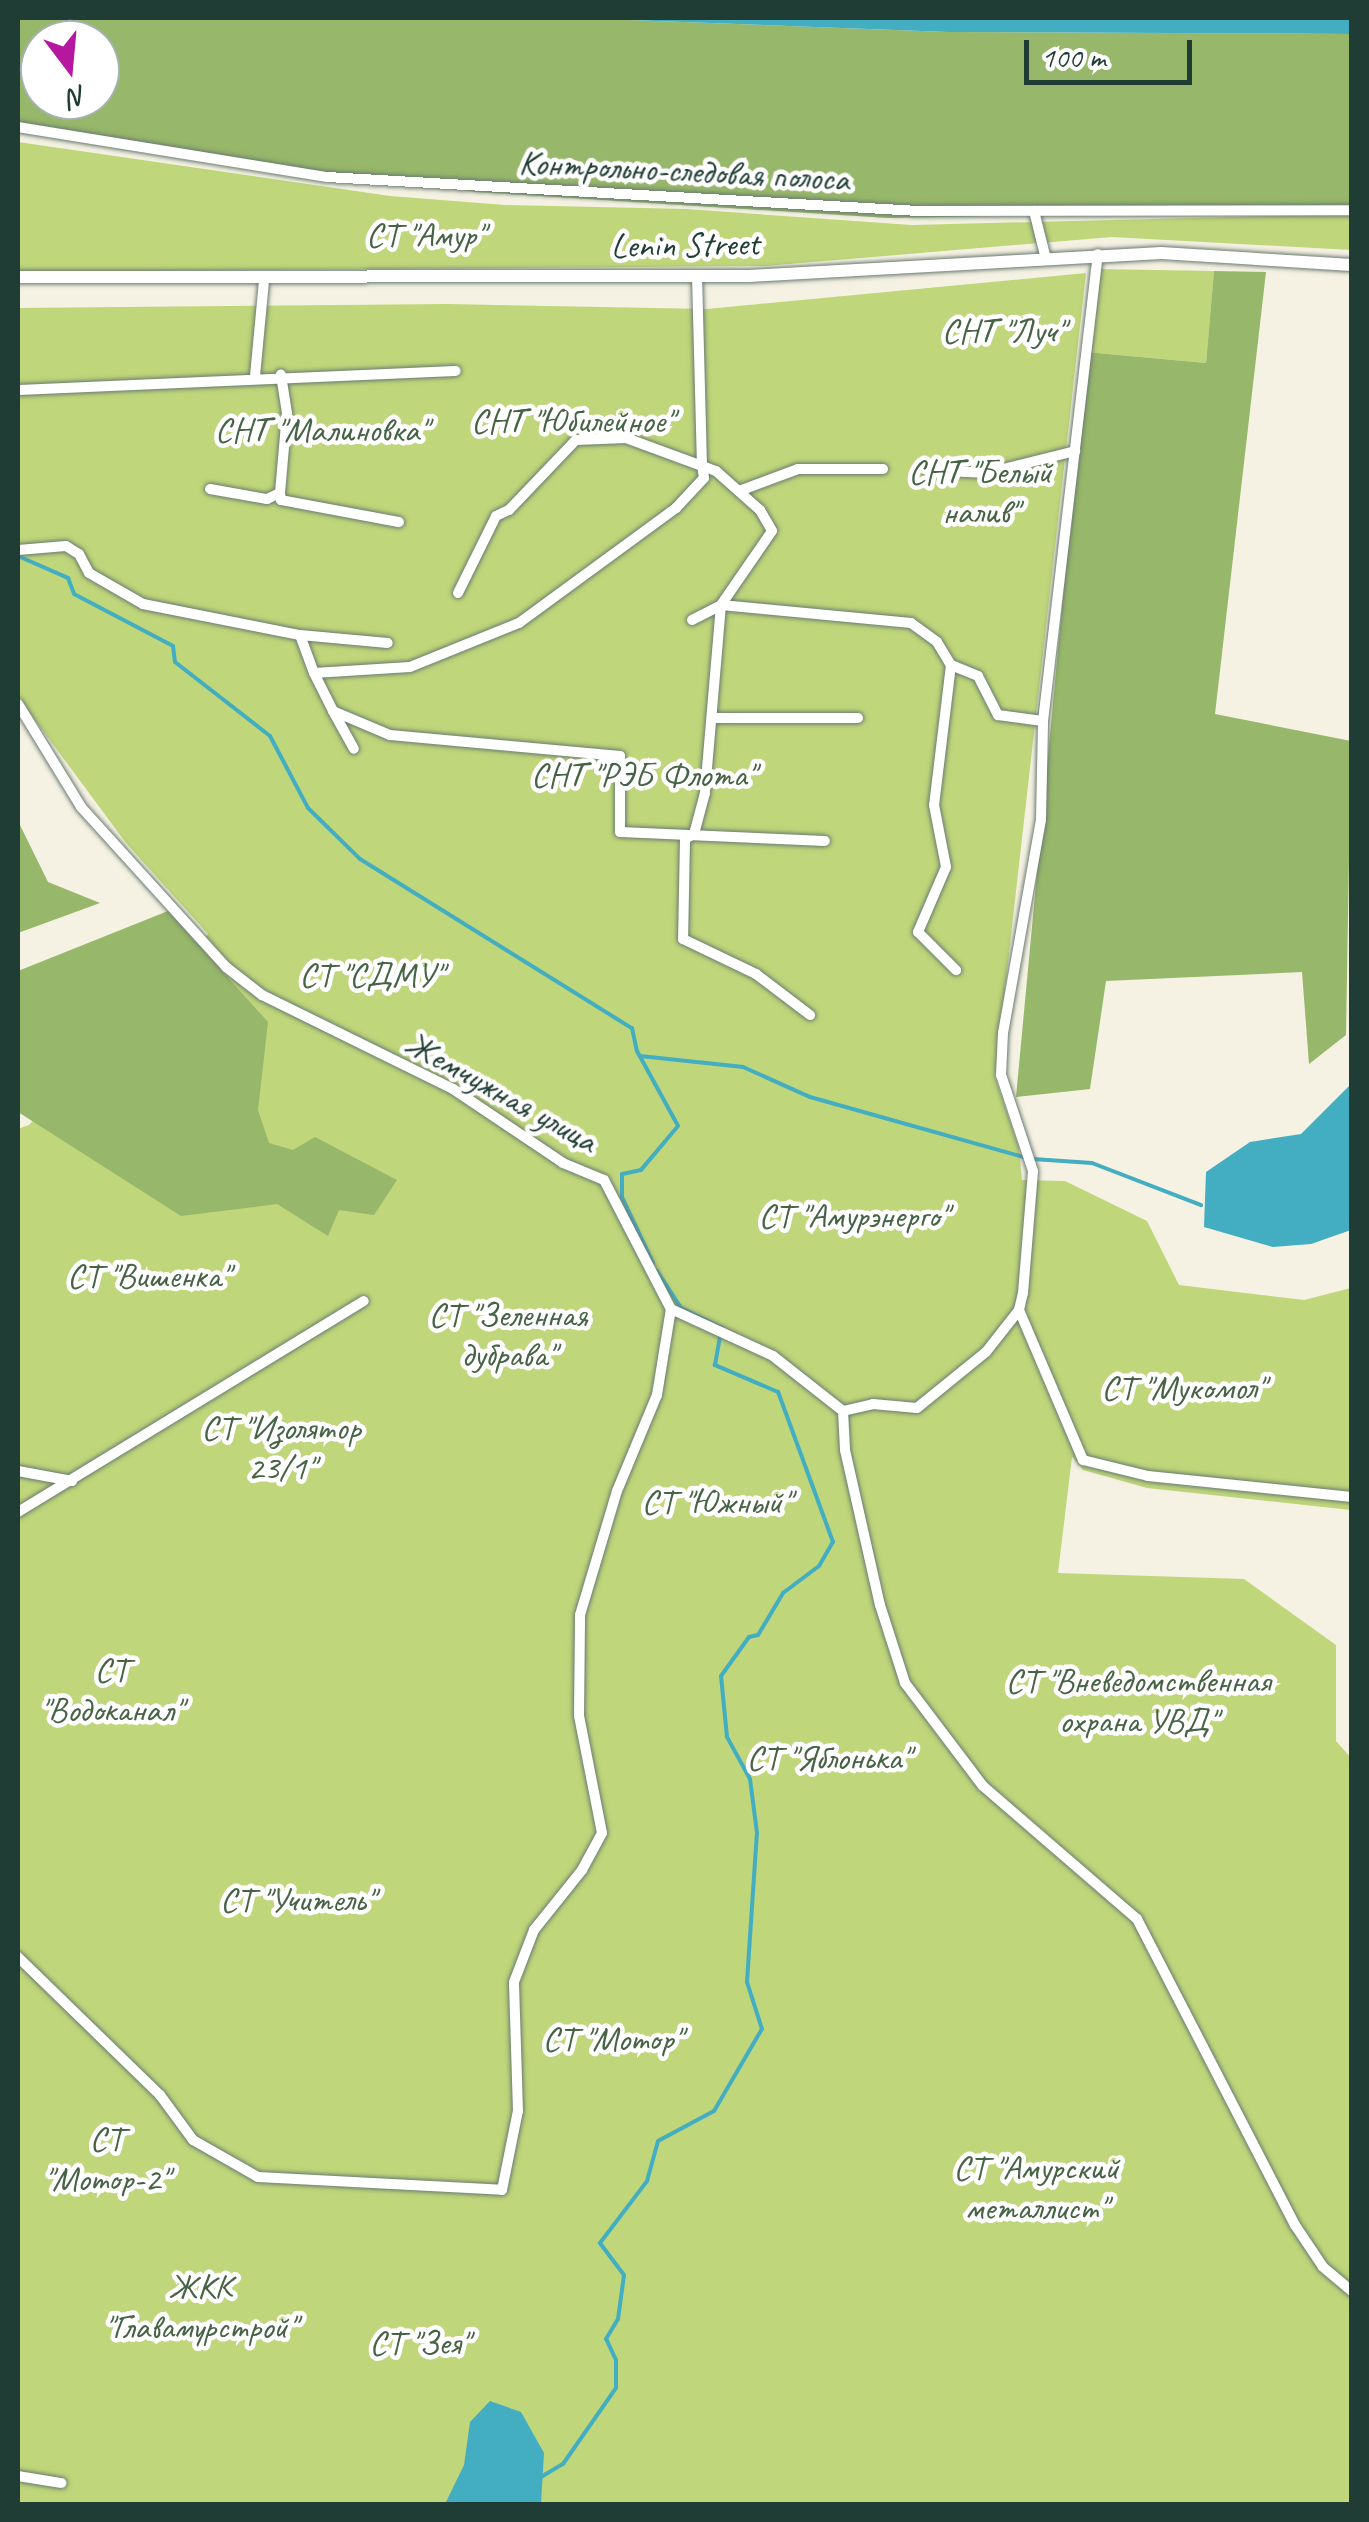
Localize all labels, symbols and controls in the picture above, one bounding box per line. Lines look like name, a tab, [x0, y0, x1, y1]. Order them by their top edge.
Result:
north arrow	[20, 20, 120, 120]
scale bar	[1029, 20, 1196, 82]
text: 100 m	[1041, 38, 1106, 76]
text: N	[65, 78, 91, 117]
street label: Контрольно-следовая полоса	[519, 141, 849, 201]
park label: СТ "Амур"	[366, 214, 484, 256]
street label: Lenin Street	[610, 223, 760, 267]
park label: СНТ "Луч"	[942, 310, 1064, 352]
park label: СНТ "Юбилейное"	[471, 400, 673, 442]
park label: СНТ "Малиновка"	[215, 409, 427, 451]
park label: СНТ "Белый налив"	[908, 451, 1052, 533]
park label: СНТ "РЭБ Флота"	[533, 754, 753, 796]
park label: СТ "СДМУ"	[299, 954, 443, 996]
street label: Жемчужная улица	[396, 1021, 606, 1163]
park label: СТ "Амурэнерго"	[758, 1195, 948, 1237]
park label: СТ "Вишенка"	[67, 1255, 229, 1297]
park label: СТ "Зеленная дубрава"	[428, 1294, 588, 1376]
park label: СТ "Мукомол"	[1101, 1367, 1265, 1409]
park label: СТ "Изолятор 23/1"	[201, 1407, 361, 1489]
park label: СТ "Южный"	[642, 1481, 790, 1523]
park label: СТ "Водоканал"	[40, 1649, 182, 1731]
park label: СТ "Вневедомственная охрана УВД"	[1006, 1660, 1270, 1742]
park label: СТ "Яблонька"	[746, 1737, 910, 1779]
park label: СТ "Учитель"	[220, 1879, 374, 1921]
park label: СТ "Мотор"	[543, 2018, 681, 2060]
park label: СТ "Мотор-2"	[44, 2118, 168, 2200]
park label: СТ "Амурский металлист"	[953, 2147, 1119, 2229]
park label: ЖКК "Главамурстрой"	[104, 2266, 296, 2348]
park label: СТ "Зея"	[369, 2322, 469, 2364]

